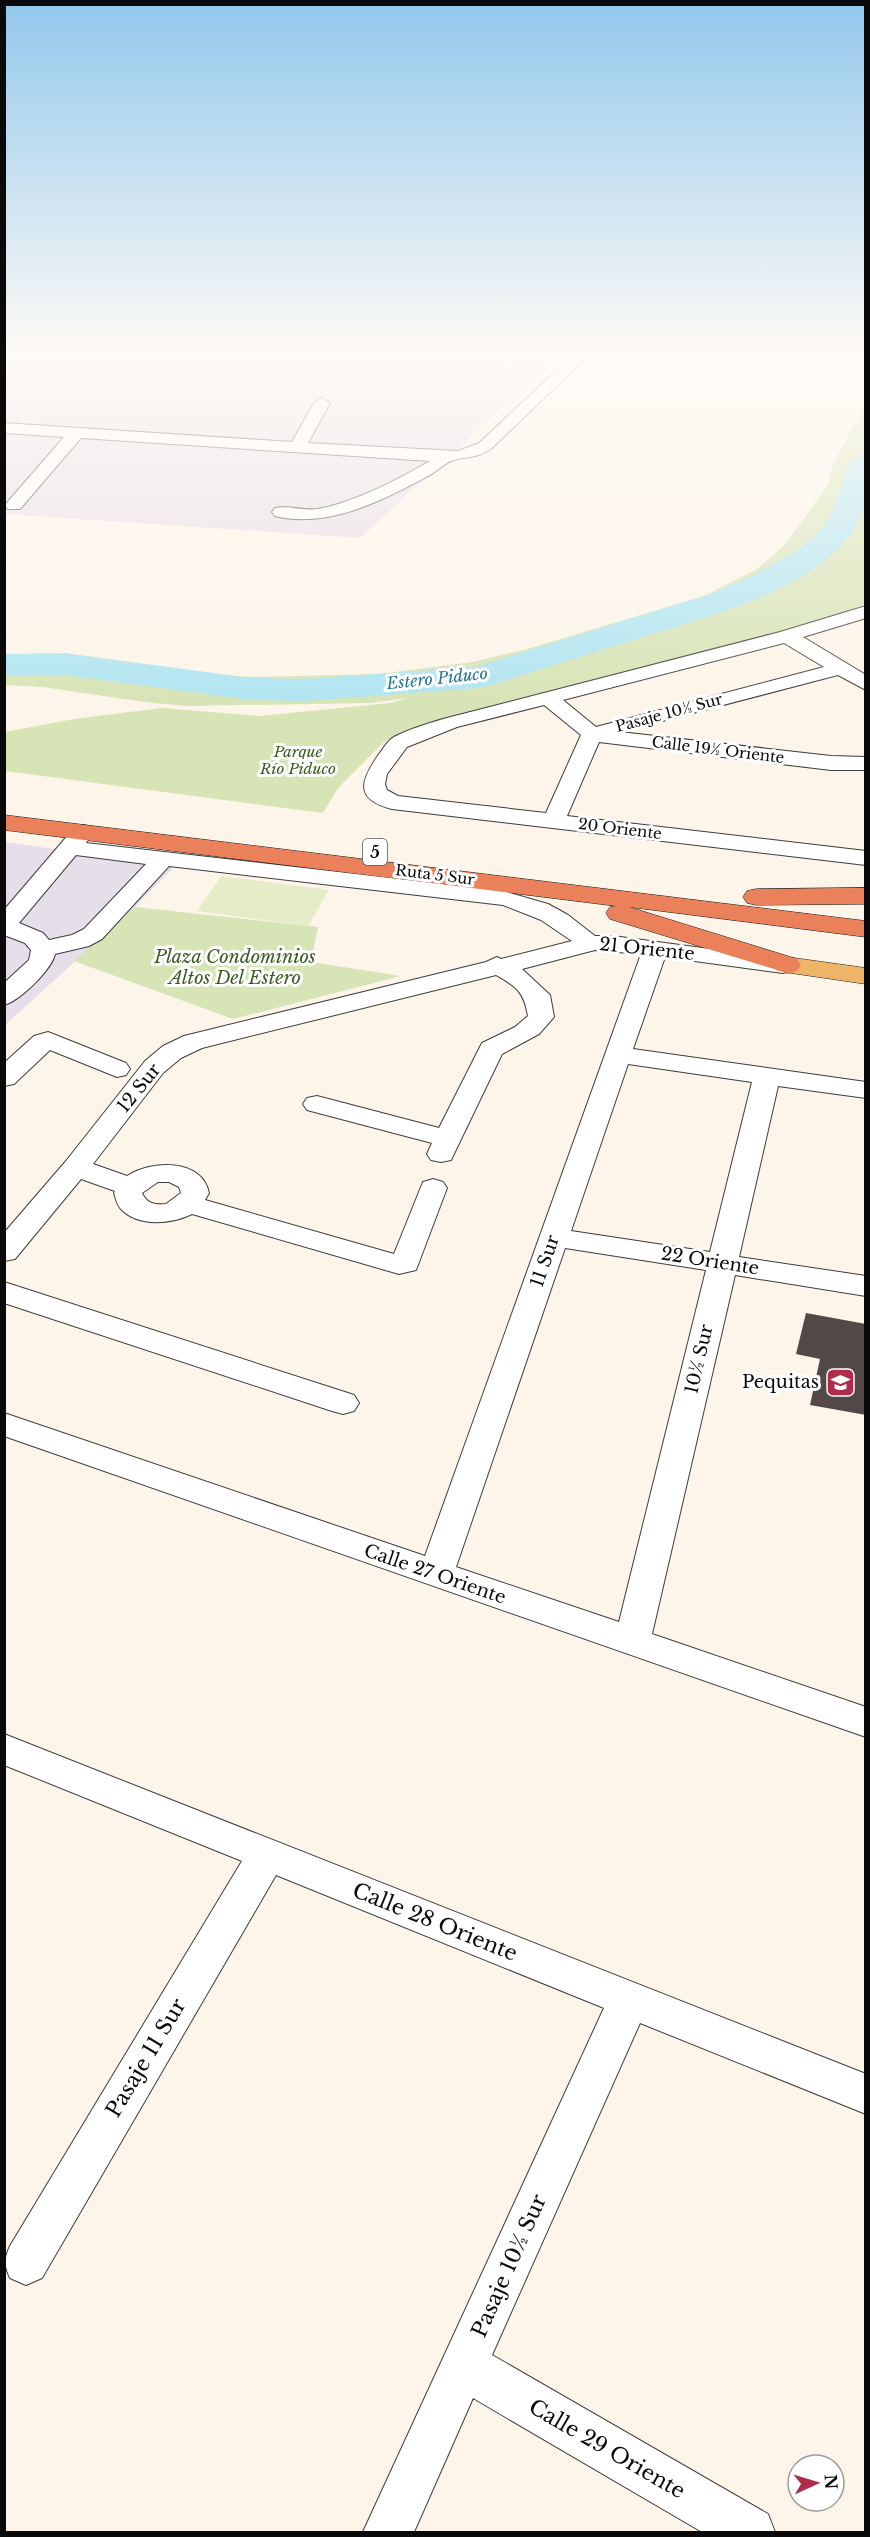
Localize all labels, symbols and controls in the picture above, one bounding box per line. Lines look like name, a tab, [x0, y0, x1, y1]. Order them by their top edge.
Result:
water label: Estero Piduco	[384, 663, 489, 693]
street label: Pasaje 10½ Sur	[613, 689, 725, 736]
street label: Calle 19½ Oriente	[651, 732, 785, 767]
park label: Parque Río Piduco	[259, 742, 336, 778]
street label: 20 Oriente	[577, 814, 663, 843]
road number: 5	[363, 839, 387, 865]
street label: Ruta 5 Sur	[394, 860, 477, 889]
street label: 21 Oriente	[598, 933, 696, 965]
park label: Plaza Condominios Altos Del Estero	[153, 946, 316, 989]
street label: 12 Sur	[113, 1059, 166, 1117]
street label: 11 Sur	[526, 1232, 564, 1290]
street label: 22 Oriente	[659, 1242, 761, 1280]
street label: 10½ Sur	[680, 1322, 718, 1396]
school or university icon: Pequitas	[824, 1366, 856, 1398]
place label: Pequitas	[742, 1371, 819, 1393]
street label: Calle 27 Oriente	[361, 1539, 509, 1609]
street label: Calle 28 Oriente	[349, 1877, 521, 1967]
street label: Pasaje 11 Sur	[100, 1994, 192, 2122]
street label: Pasaje 10½ Sur	[466, 2191, 552, 2341]
street label: Calle 29 Oriente	[524, 2394, 690, 2504]
north arrow	[786, 2453, 846, 2513]
text: N	[820, 2474, 841, 2490]

